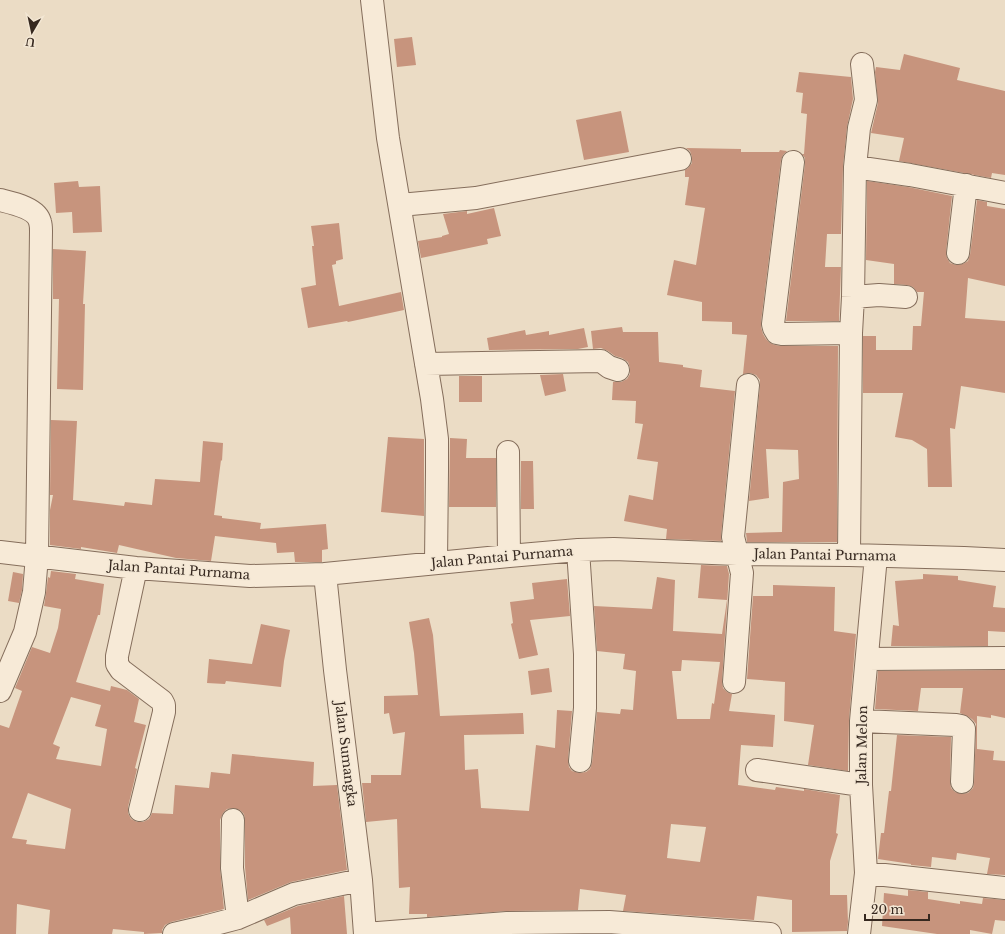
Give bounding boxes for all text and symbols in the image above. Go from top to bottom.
north arrow [12,12,52,52]
text: U [24,34,36,50]
street label: Jalan Pantai Purnama [428,542,574,572]
street label: Jalan Pantai Purnama [752,545,897,565]
street label: Jalan Pantai Purnama [105,556,251,584]
street label: Jalan Sumangka [331,698,361,809]
street label: Jalan Melon [853,705,871,787]
scale bar [865,896,929,922]
text: 20 m [871,902,903,917]

